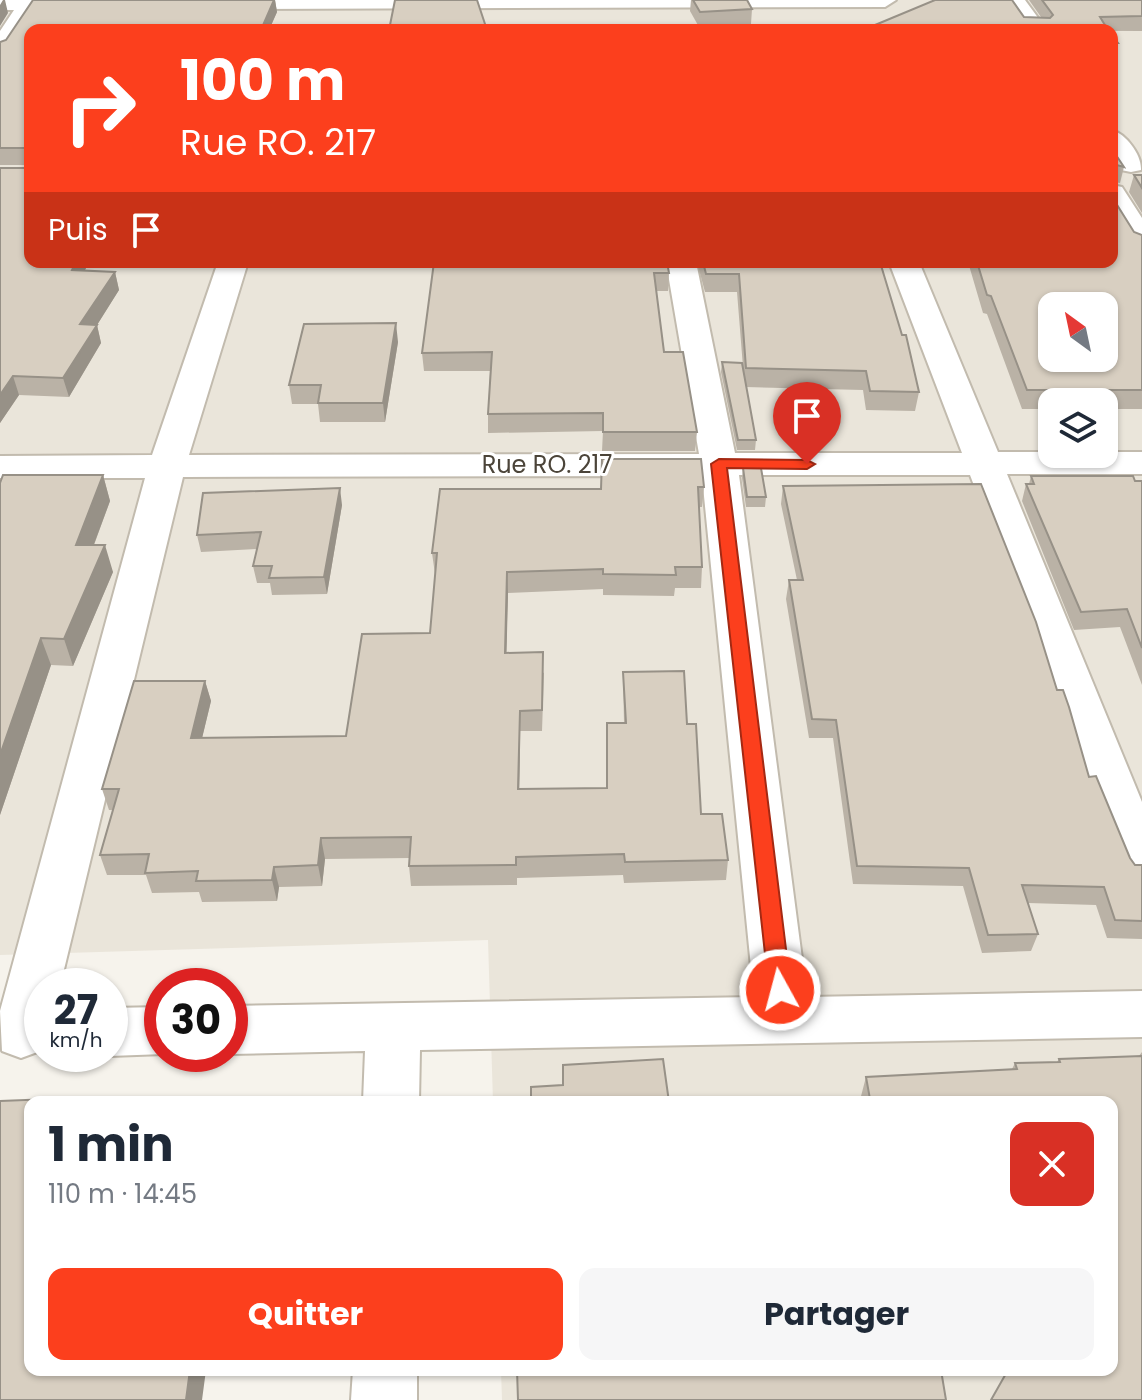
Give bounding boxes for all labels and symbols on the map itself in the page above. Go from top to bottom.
north arrow [1038,292,1118,372]
pin [773,382,841,464]
street label: Rue RO. 217 [482,448,612,481]
position arrow [738,948,822,1032]
speed limit sign: 30 [144,968,248,1072]

